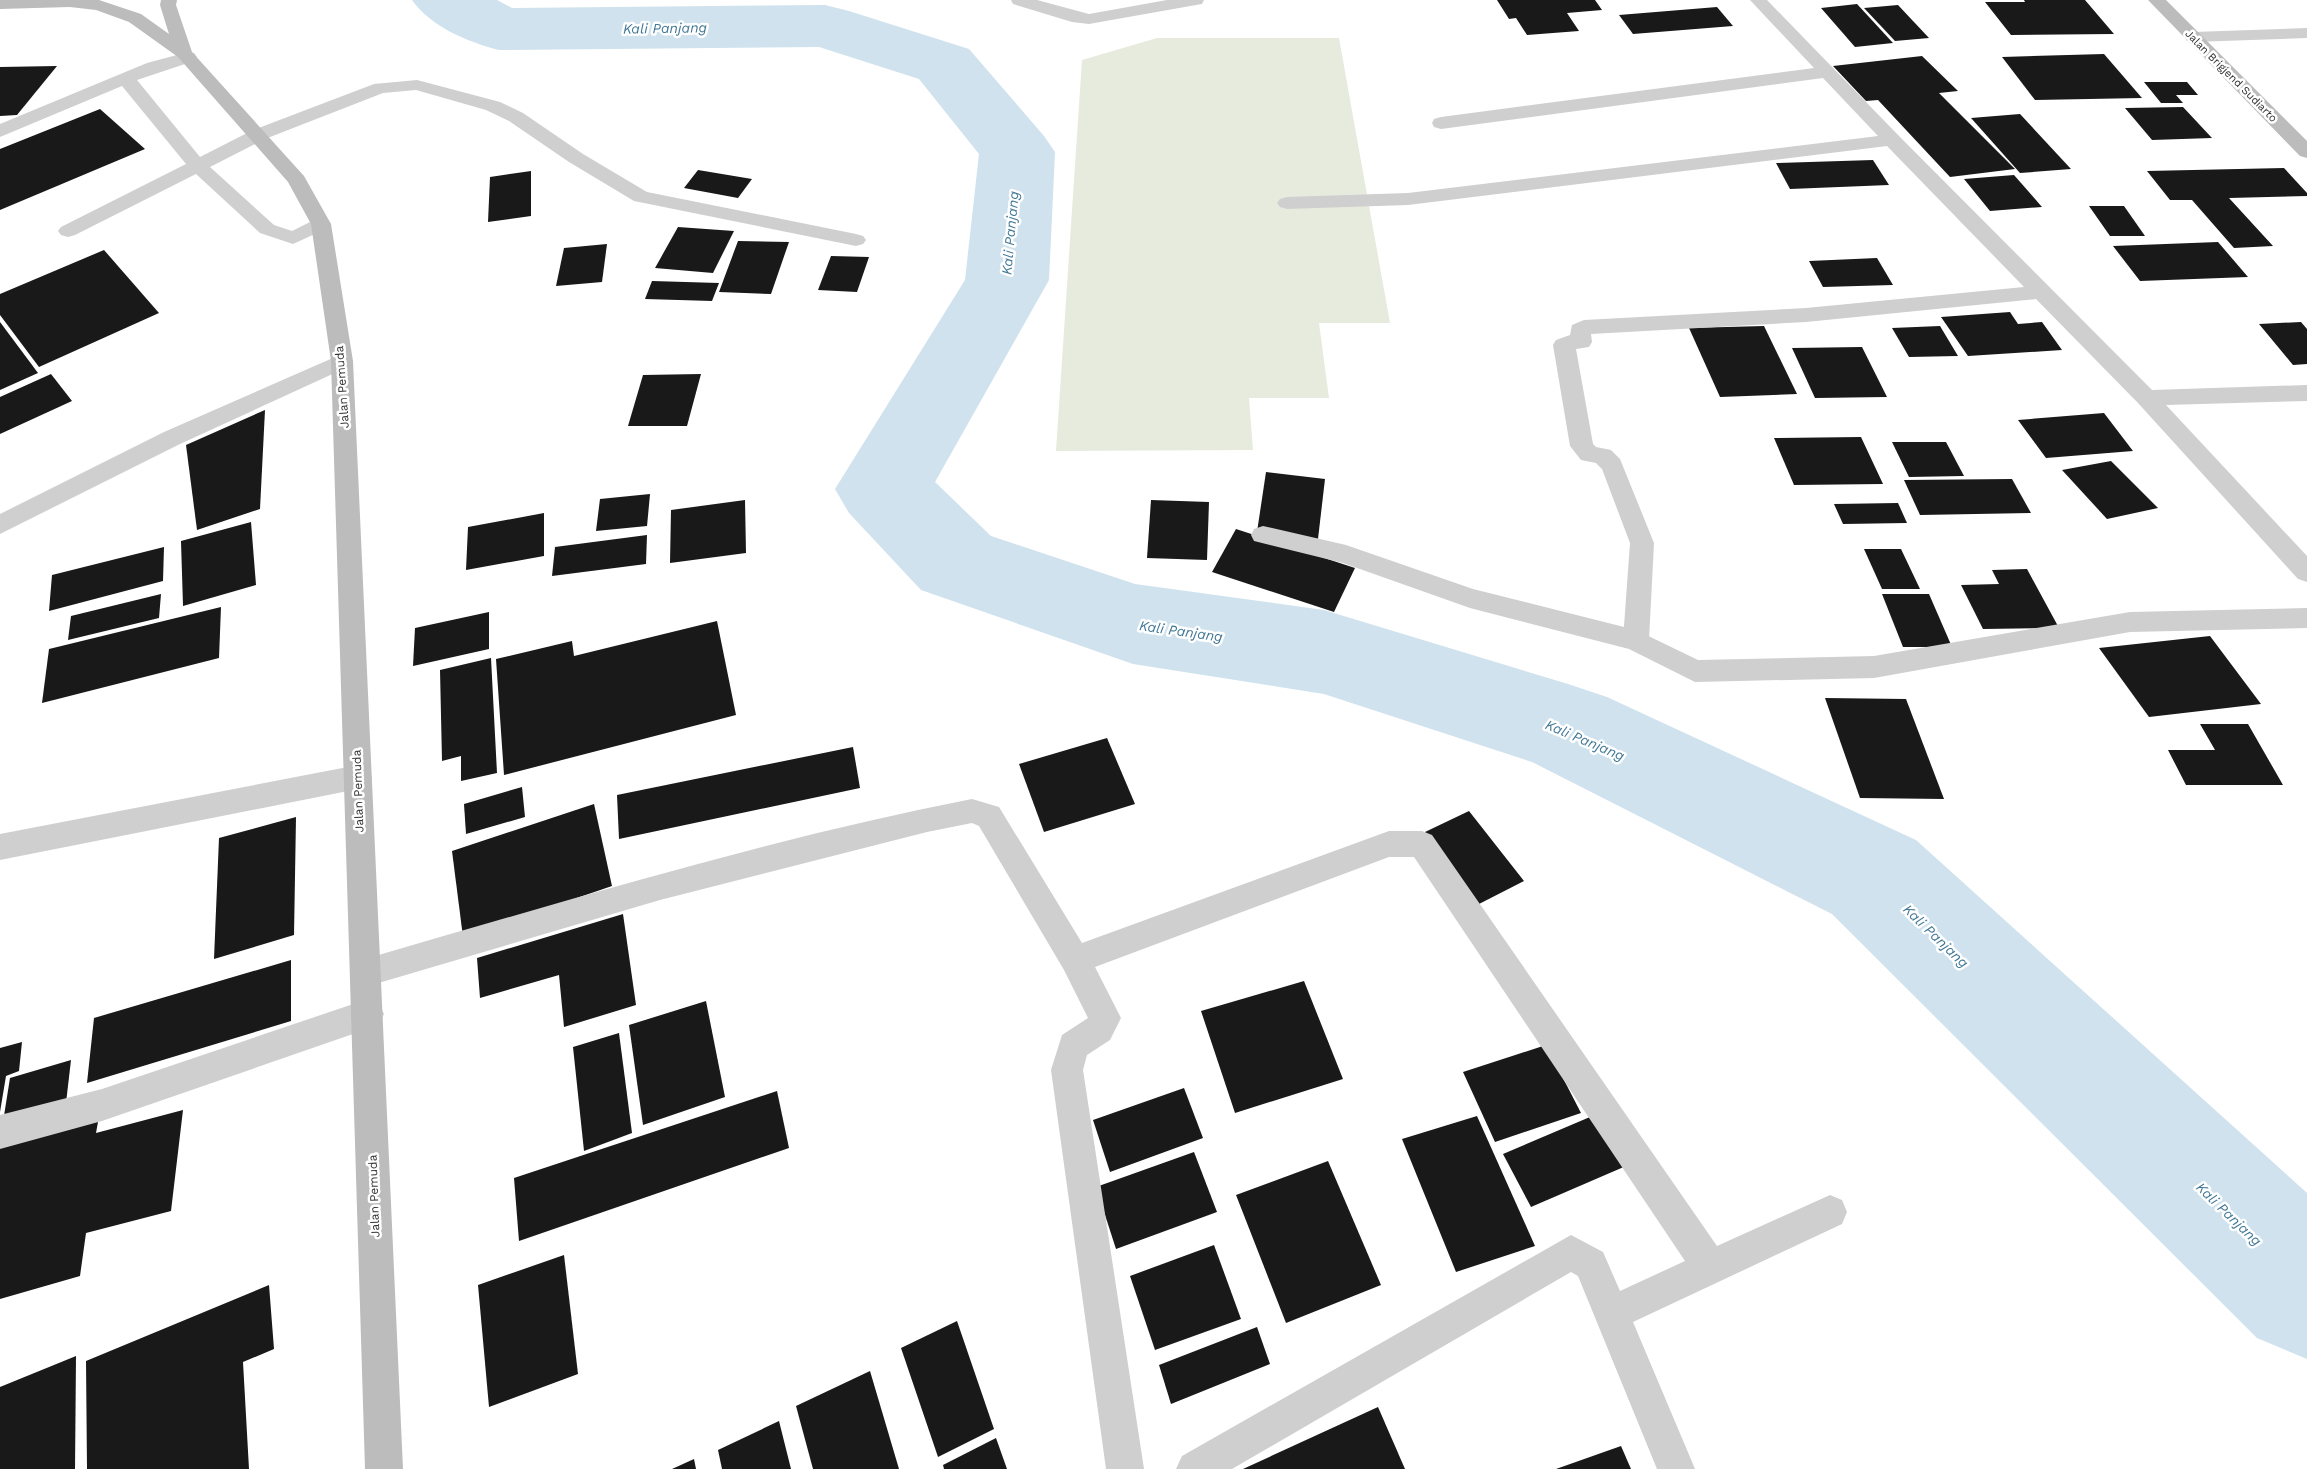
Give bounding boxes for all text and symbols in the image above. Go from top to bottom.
water label: Kali Panjang [623,19,708,37]
street label: Jalan Brigjend Sudiarto [2182,27,2280,125]
water label: Kali Panjang [998,190,1022,276]
street label: Jalan Pemuda [332,345,352,429]
water label: Kali Panjang [1138,617,1224,645]
water label: Kali Panjang [1543,716,1627,764]
street label: Jalan Pemuda [350,749,366,833]
water label: Kali Panjang [1900,901,1972,971]
street label: Jalan Pemuda [366,1154,382,1238]
water label: Kali Panjang [2193,1179,2265,1249]

